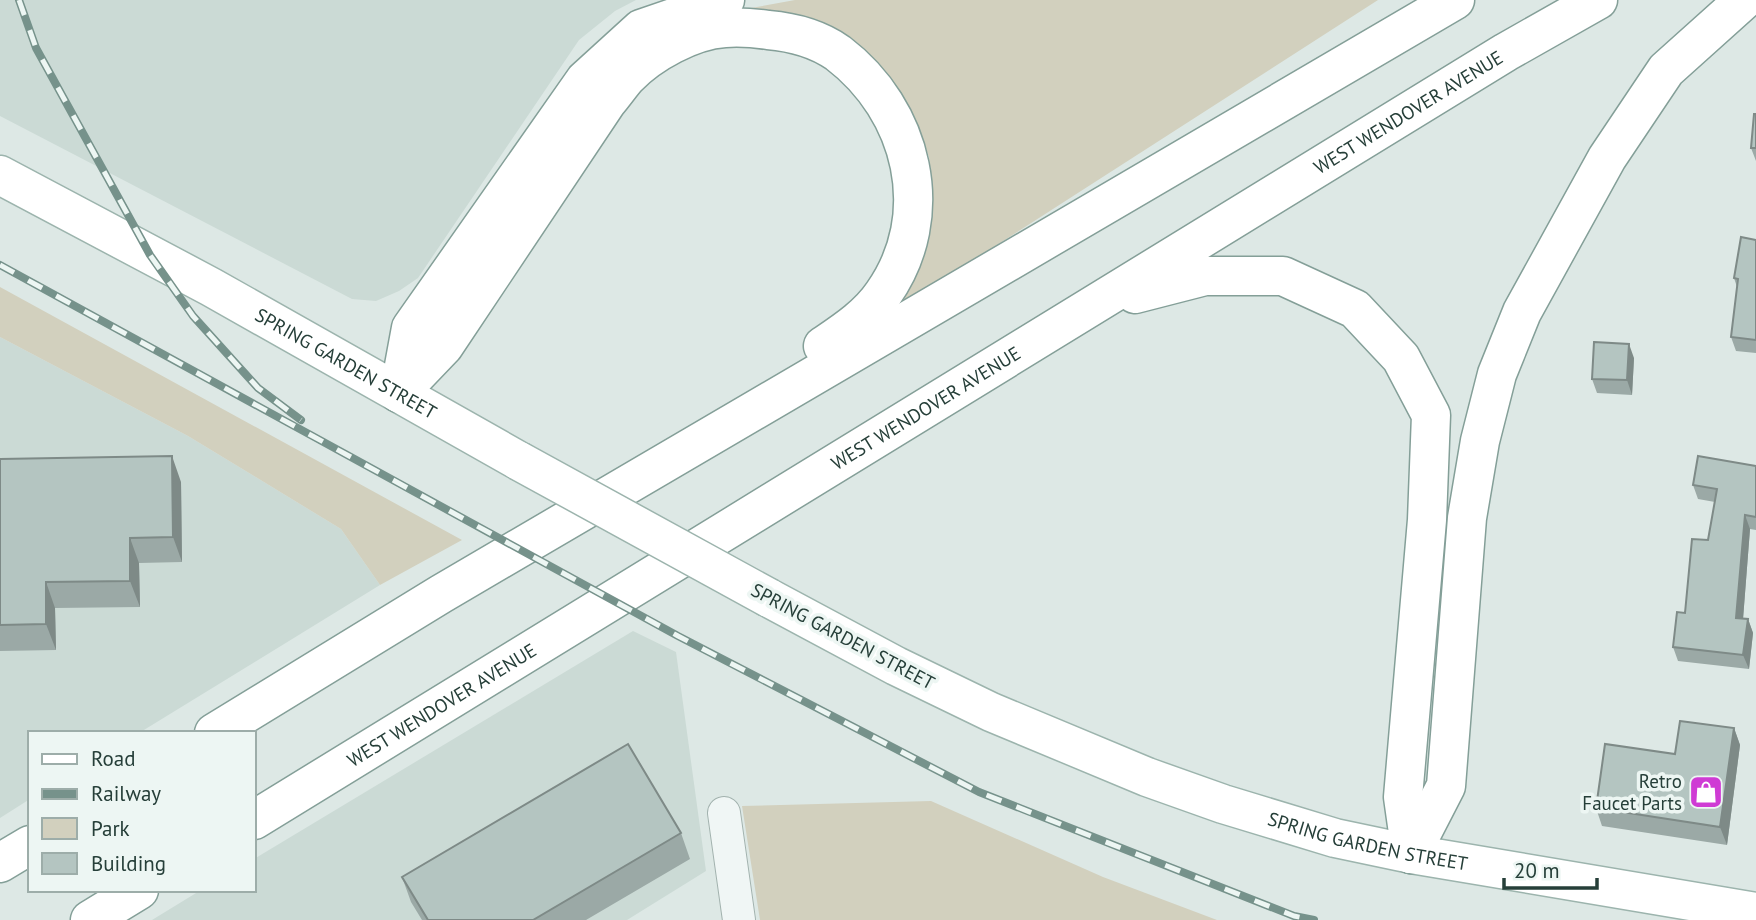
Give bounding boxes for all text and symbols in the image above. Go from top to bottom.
street label: WEST WENDOVER AVENUE [1309,45,1507,179]
street label: SPRING GARDEN STREET [251,303,441,424]
street label: WEST WENDOVER AVENUE [827,341,1025,475]
street label: SPRING GARDEN STREET [747,577,939,695]
street label: WEST WENDOVER AVENUE [343,638,541,772]
legend [28,731,256,892]
text: Road [91,745,135,772]
place label: Retro Faucet Parts [1582,769,1682,815]
shop icon: Retro Faucet Parts [1687,773,1725,811]
text: Railway [91,780,161,807]
street label: SPRING GARDEN STREET [1265,806,1470,875]
text: Park [91,815,130,842]
scale bar [1504,846,1597,890]
text: Building [91,850,166,877]
text: 20 m [1514,857,1560,884]

